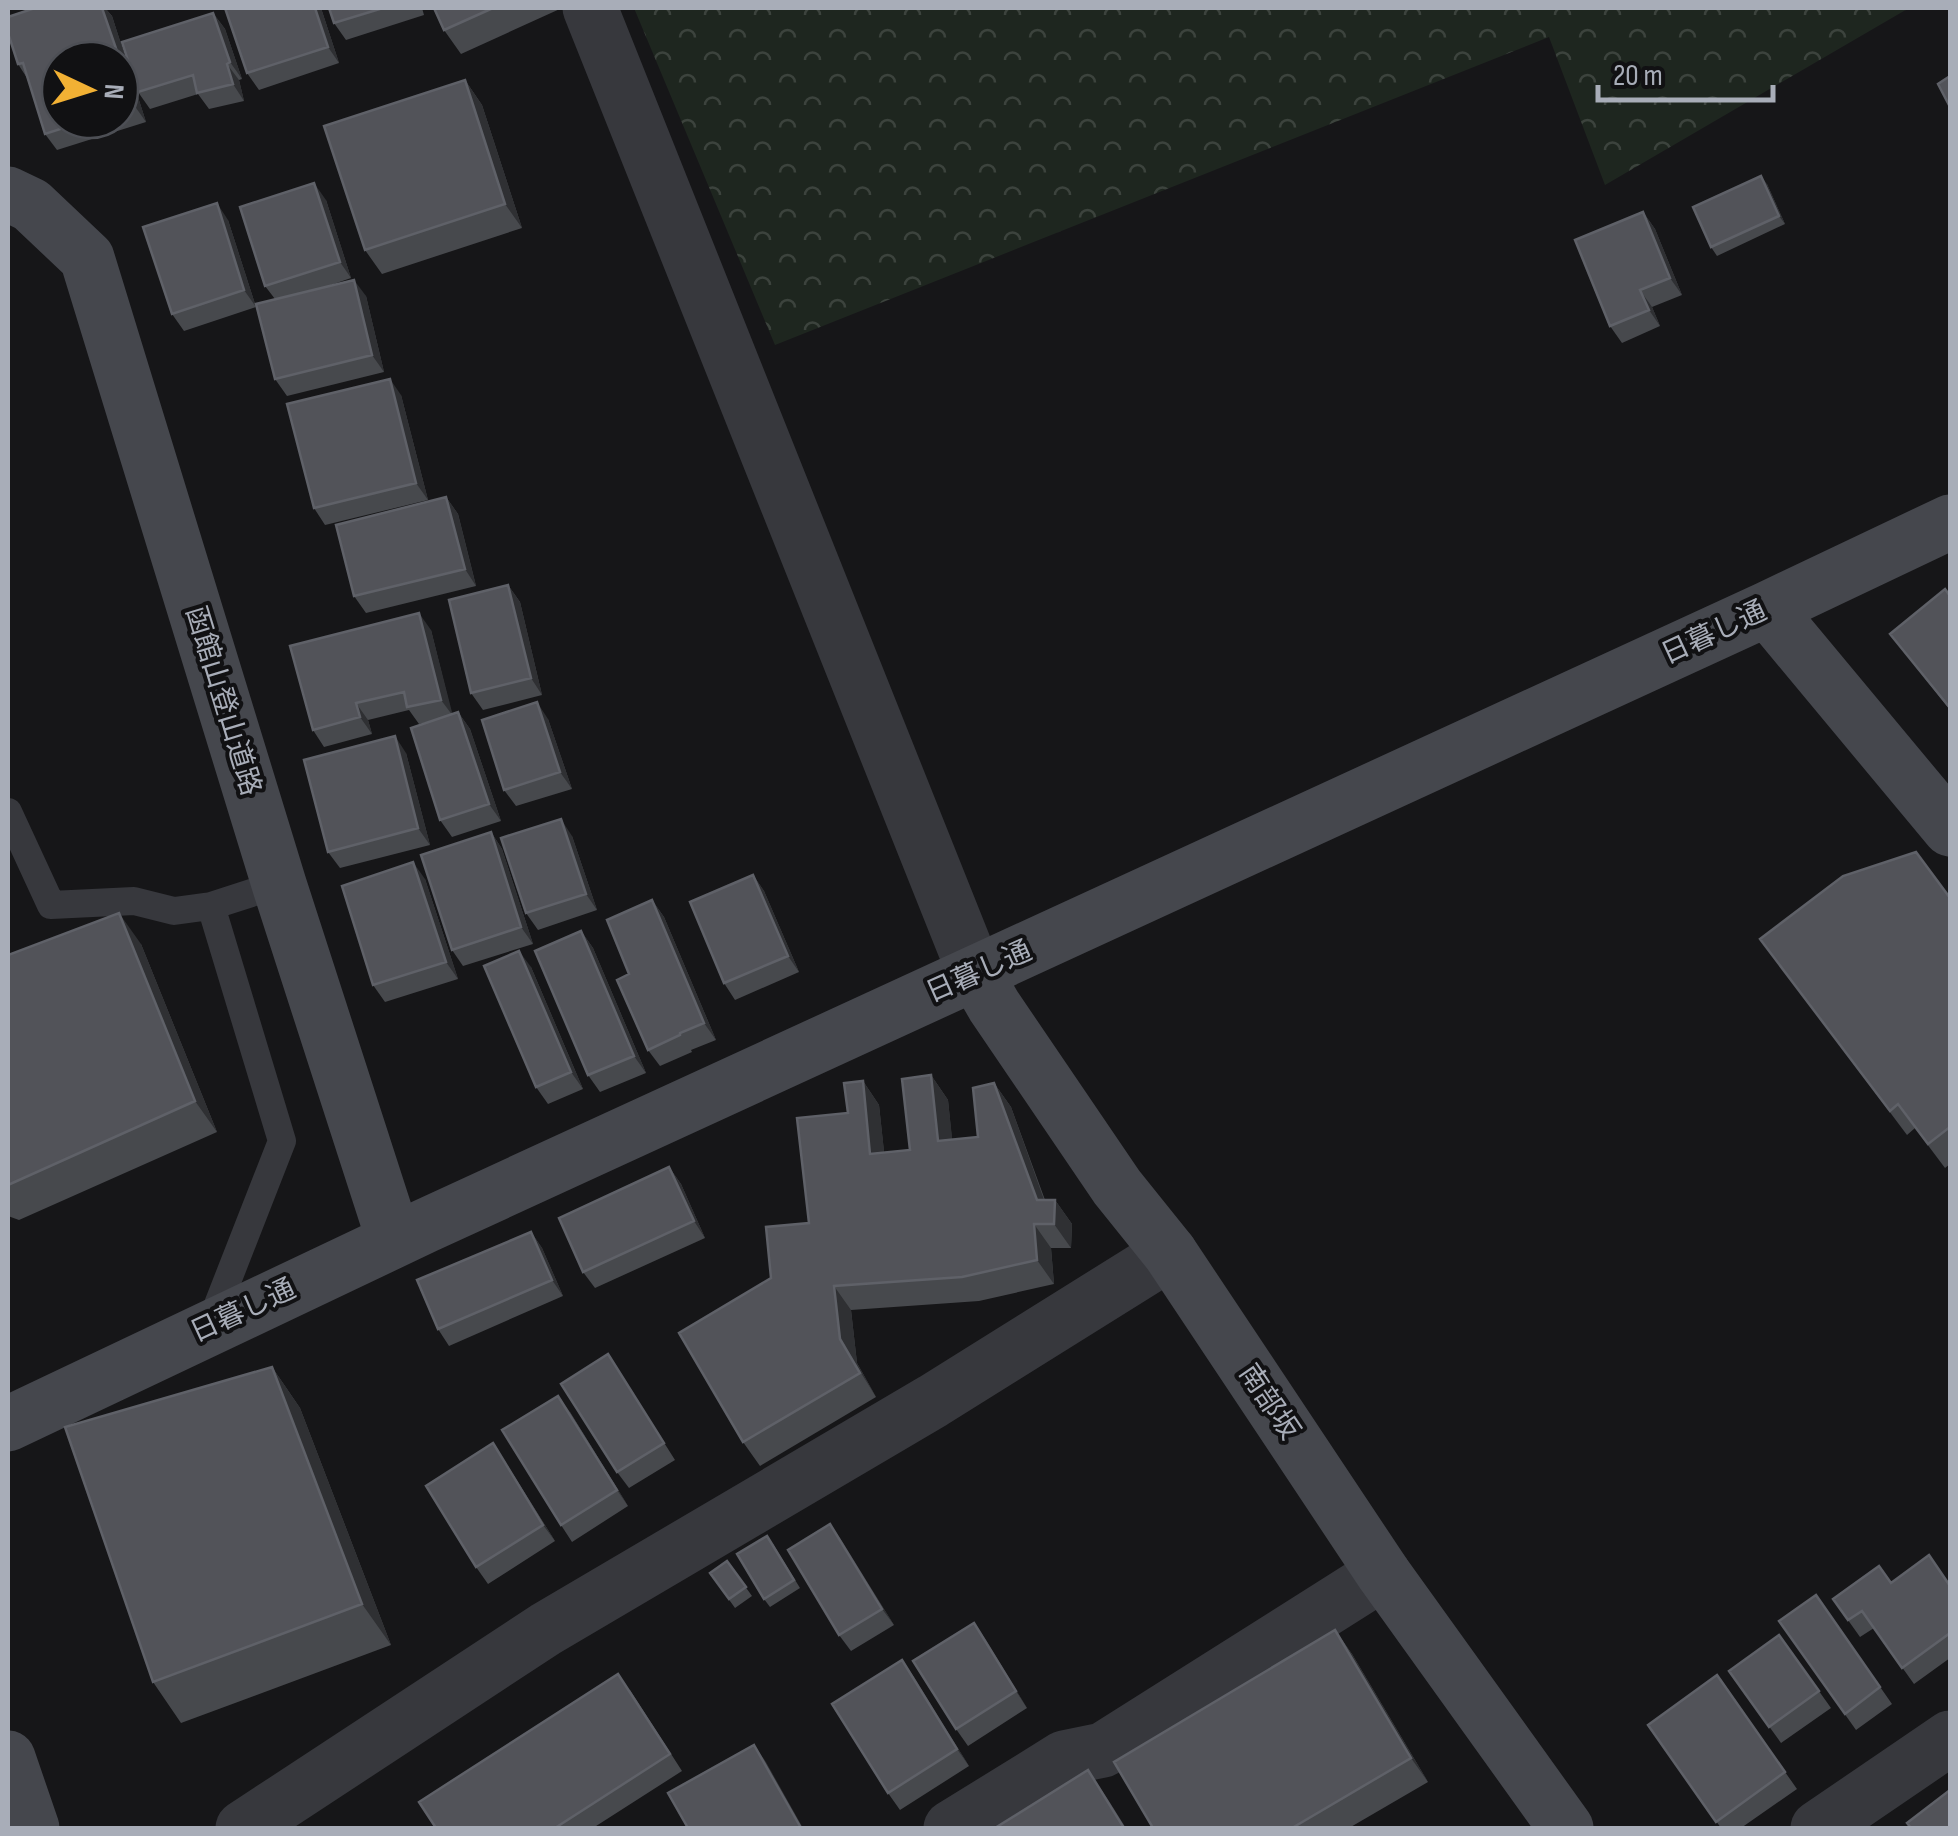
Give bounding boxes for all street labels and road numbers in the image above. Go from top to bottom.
street label: 日暮し通 [1656,594,1772,672]
street label: 函館山登山道路 [179,602,267,800]
street label: 日暮し通 [921,934,1037,1010]
street label: 日暮し通 [185,1272,301,1350]
street label: 南部坂 [1232,1358,1306,1446]

